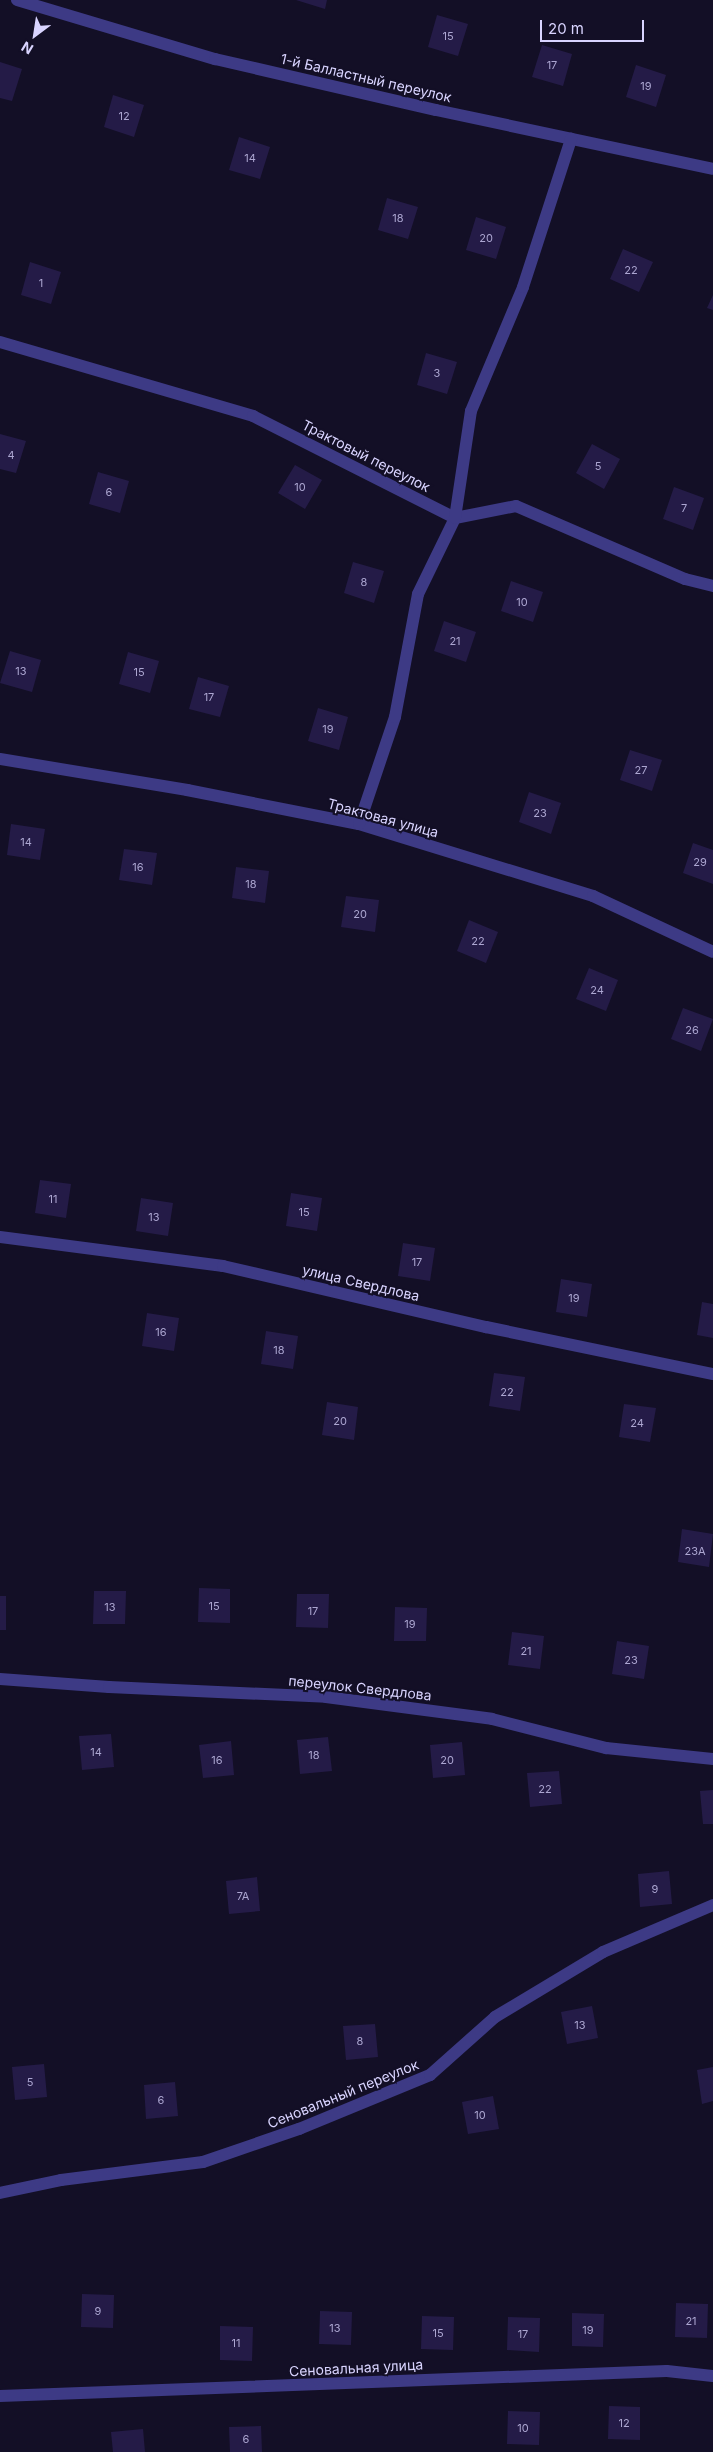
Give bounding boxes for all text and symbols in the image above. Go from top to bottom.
north arrow [10,10,60,60]
scale bar [543,10,647,42]
text: 20 m [548,19,584,38]
house number: 15 [442,29,454,43]
text: N [18,38,36,58]
street label: 1-й Балластный переулок [279,50,453,106]
house number: 17 [547,58,557,72]
house number: 19 [640,79,652,93]
house number: 12 [118,109,130,123]
house number: 14 [244,151,256,165]
house number: 18 [392,211,404,225]
house number: 20 [479,231,493,245]
house number: 22 [624,263,638,277]
house number: 1 [39,276,43,290]
house number: 3 [434,366,440,380]
street label: Трактовый переулок [299,416,433,496]
house number: 4 [7,448,15,462]
house number: 5 [595,459,601,473]
house number: 10 [294,480,306,494]
house number: 6 [106,485,112,499]
house number: 7 [681,501,687,515]
house number: 8 [361,575,367,589]
house number: 10 [516,595,528,609]
house number: 21 [449,634,461,648]
house number: 13 [15,664,27,678]
house number: 15 [133,665,145,679]
house number: 17 [204,690,214,704]
house number: 19 [322,722,334,736]
house number: 27 [635,763,647,777]
street label: Трактовая улица [326,795,440,841]
house number: 23 [533,806,547,820]
house number: 14 [20,835,32,849]
house number: 29 [693,855,707,869]
house number: 16 [132,860,144,874]
house number: 18 [245,877,257,891]
house number: 20 [353,907,367,921]
house number: 22 [471,934,485,948]
house number: 24 [590,983,604,997]
house number: 26 [685,1023,699,1037]
house number: 11 [49,1192,57,1206]
house number: 15 [298,1205,310,1219]
house number: 13 [148,1210,160,1224]
house number: 17 [412,1255,422,1269]
street label: улица Свердлова [301,1261,421,1305]
house number: 19 [568,1291,580,1305]
house number: 16 [155,1325,167,1339]
house number: 18 [273,1343,285,1357]
house number: 22 [500,1385,514,1399]
house number: 20 [333,1414,347,1428]
house number: 24 [630,1416,644,1430]
house number: 23А [684,1544,706,1558]
house number: 15 [208,1599,220,1613]
house number: 13 [104,1600,116,1614]
house number: 17 [308,1604,318,1618]
house number: 19 [404,1617,416,1631]
house number: 21 [520,1644,532,1658]
house number: 23 [624,1653,638,1667]
street label: переулок Свердлова [288,1672,432,1704]
house number: 14 [90,1745,102,1759]
house number: 18 [308,1748,320,1762]
house number: 16 [211,1753,223,1767]
house number: 20 [440,1753,454,1767]
house number: 22 [538,1782,552,1796]
house number: 9 [652,1882,658,1896]
house number: 7А [237,1889,249,1903]
house number: 13 [574,2018,586,2032]
house number: 8 [357,2034,363,2048]
street label: Сеновальный переулок [265,2056,421,2132]
house number: 5 [27,2075,33,2089]
house number: 6 [158,2093,164,2107]
house number: 10 [474,2108,486,2122]
house number: 9 [95,2304,101,2318]
house number: 21 [685,2314,697,2328]
house number: 13 [329,2321,341,2335]
house number: 19 [582,2323,594,2337]
house number: 15 [432,2326,444,2340]
house number: 17 [518,2327,528,2341]
house number: 11 [232,2336,240,2350]
street label: Сеновальная улица [288,2356,424,2380]
house number: 12 [618,2416,630,2430]
house number: 10 [517,2421,529,2435]
house number: 6 [243,2432,249,2446]

